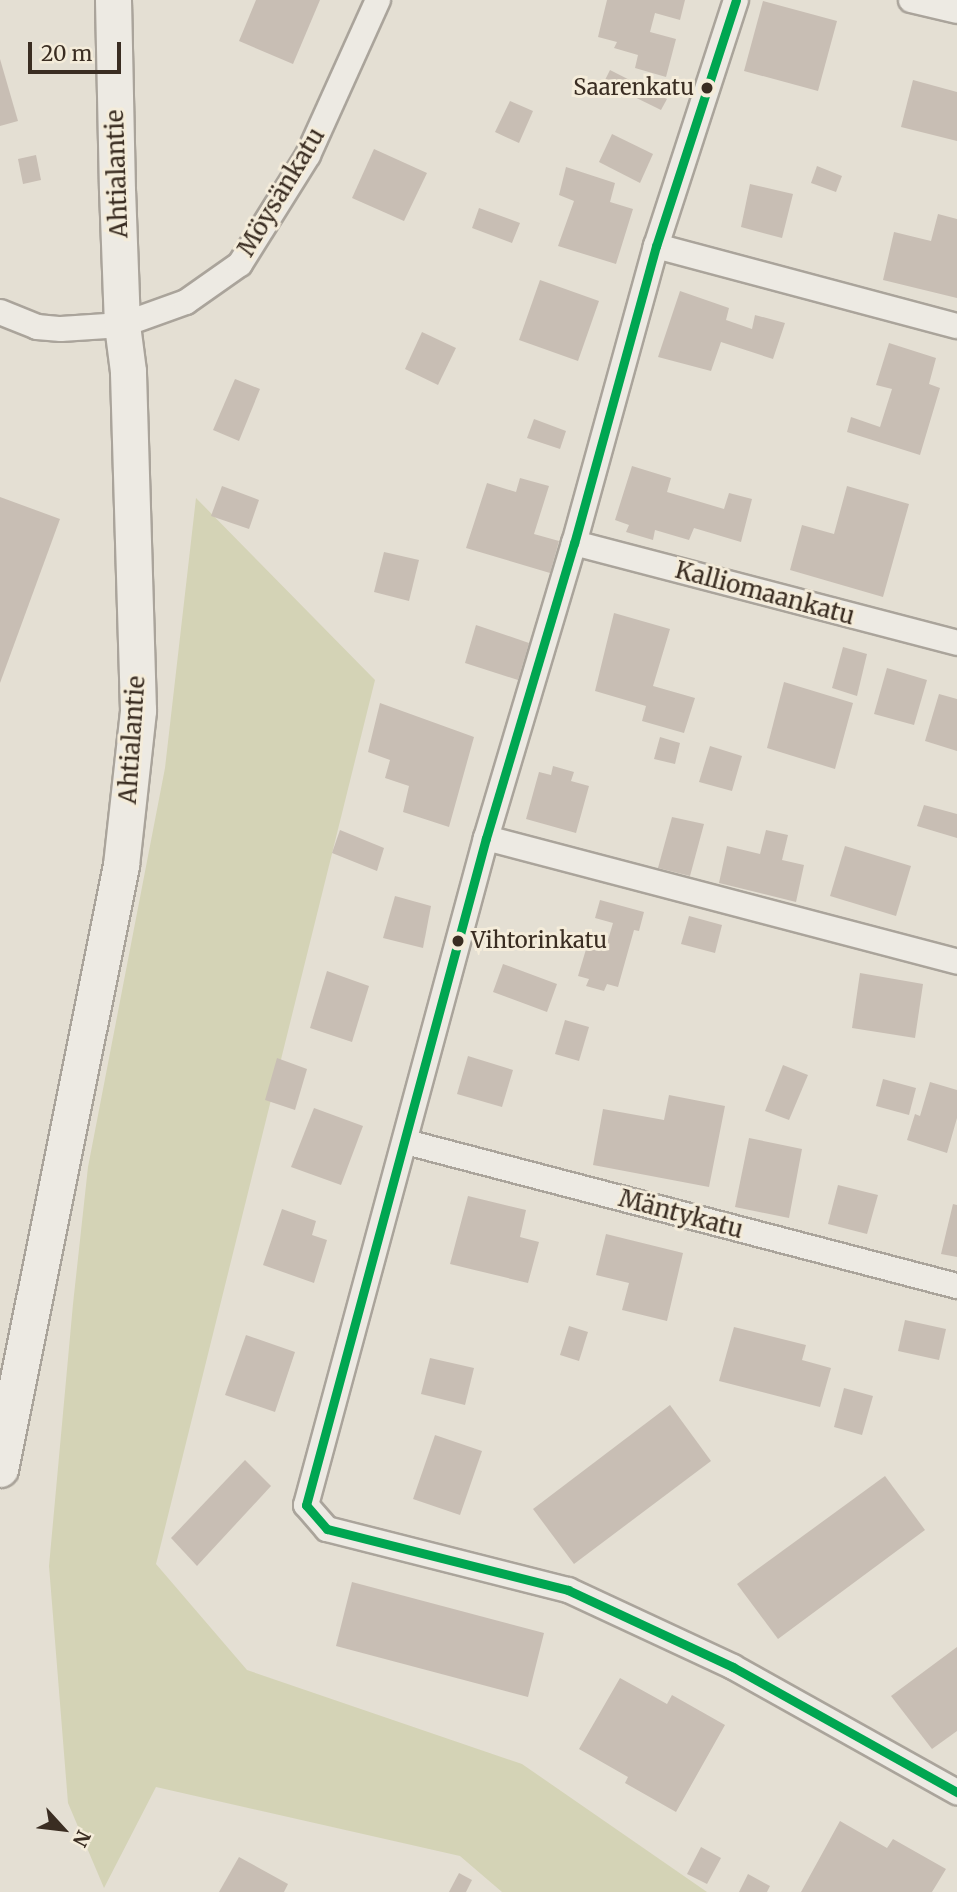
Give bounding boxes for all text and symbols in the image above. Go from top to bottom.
scale bar [32,28,124,72]
text: 20 m [41,40,92,67]
place label: Saarenkatu [573,75,694,101]
marker: Saarenkatu [700,81,714,95]
street label: Ahtialantie [100,109,134,239]
street label: Möysänkatu [231,123,331,261]
street label: Kalliomaankatu [672,555,858,631]
street label: Ahtialantie [113,675,151,805]
place label: Vihtorinkatu [471,928,607,954]
marker: Vihtorinkatu [451,934,465,948]
street label: Mäntykatu [616,1184,746,1244]
north arrow [28,1794,98,1864]
text: N [68,1826,96,1851]

